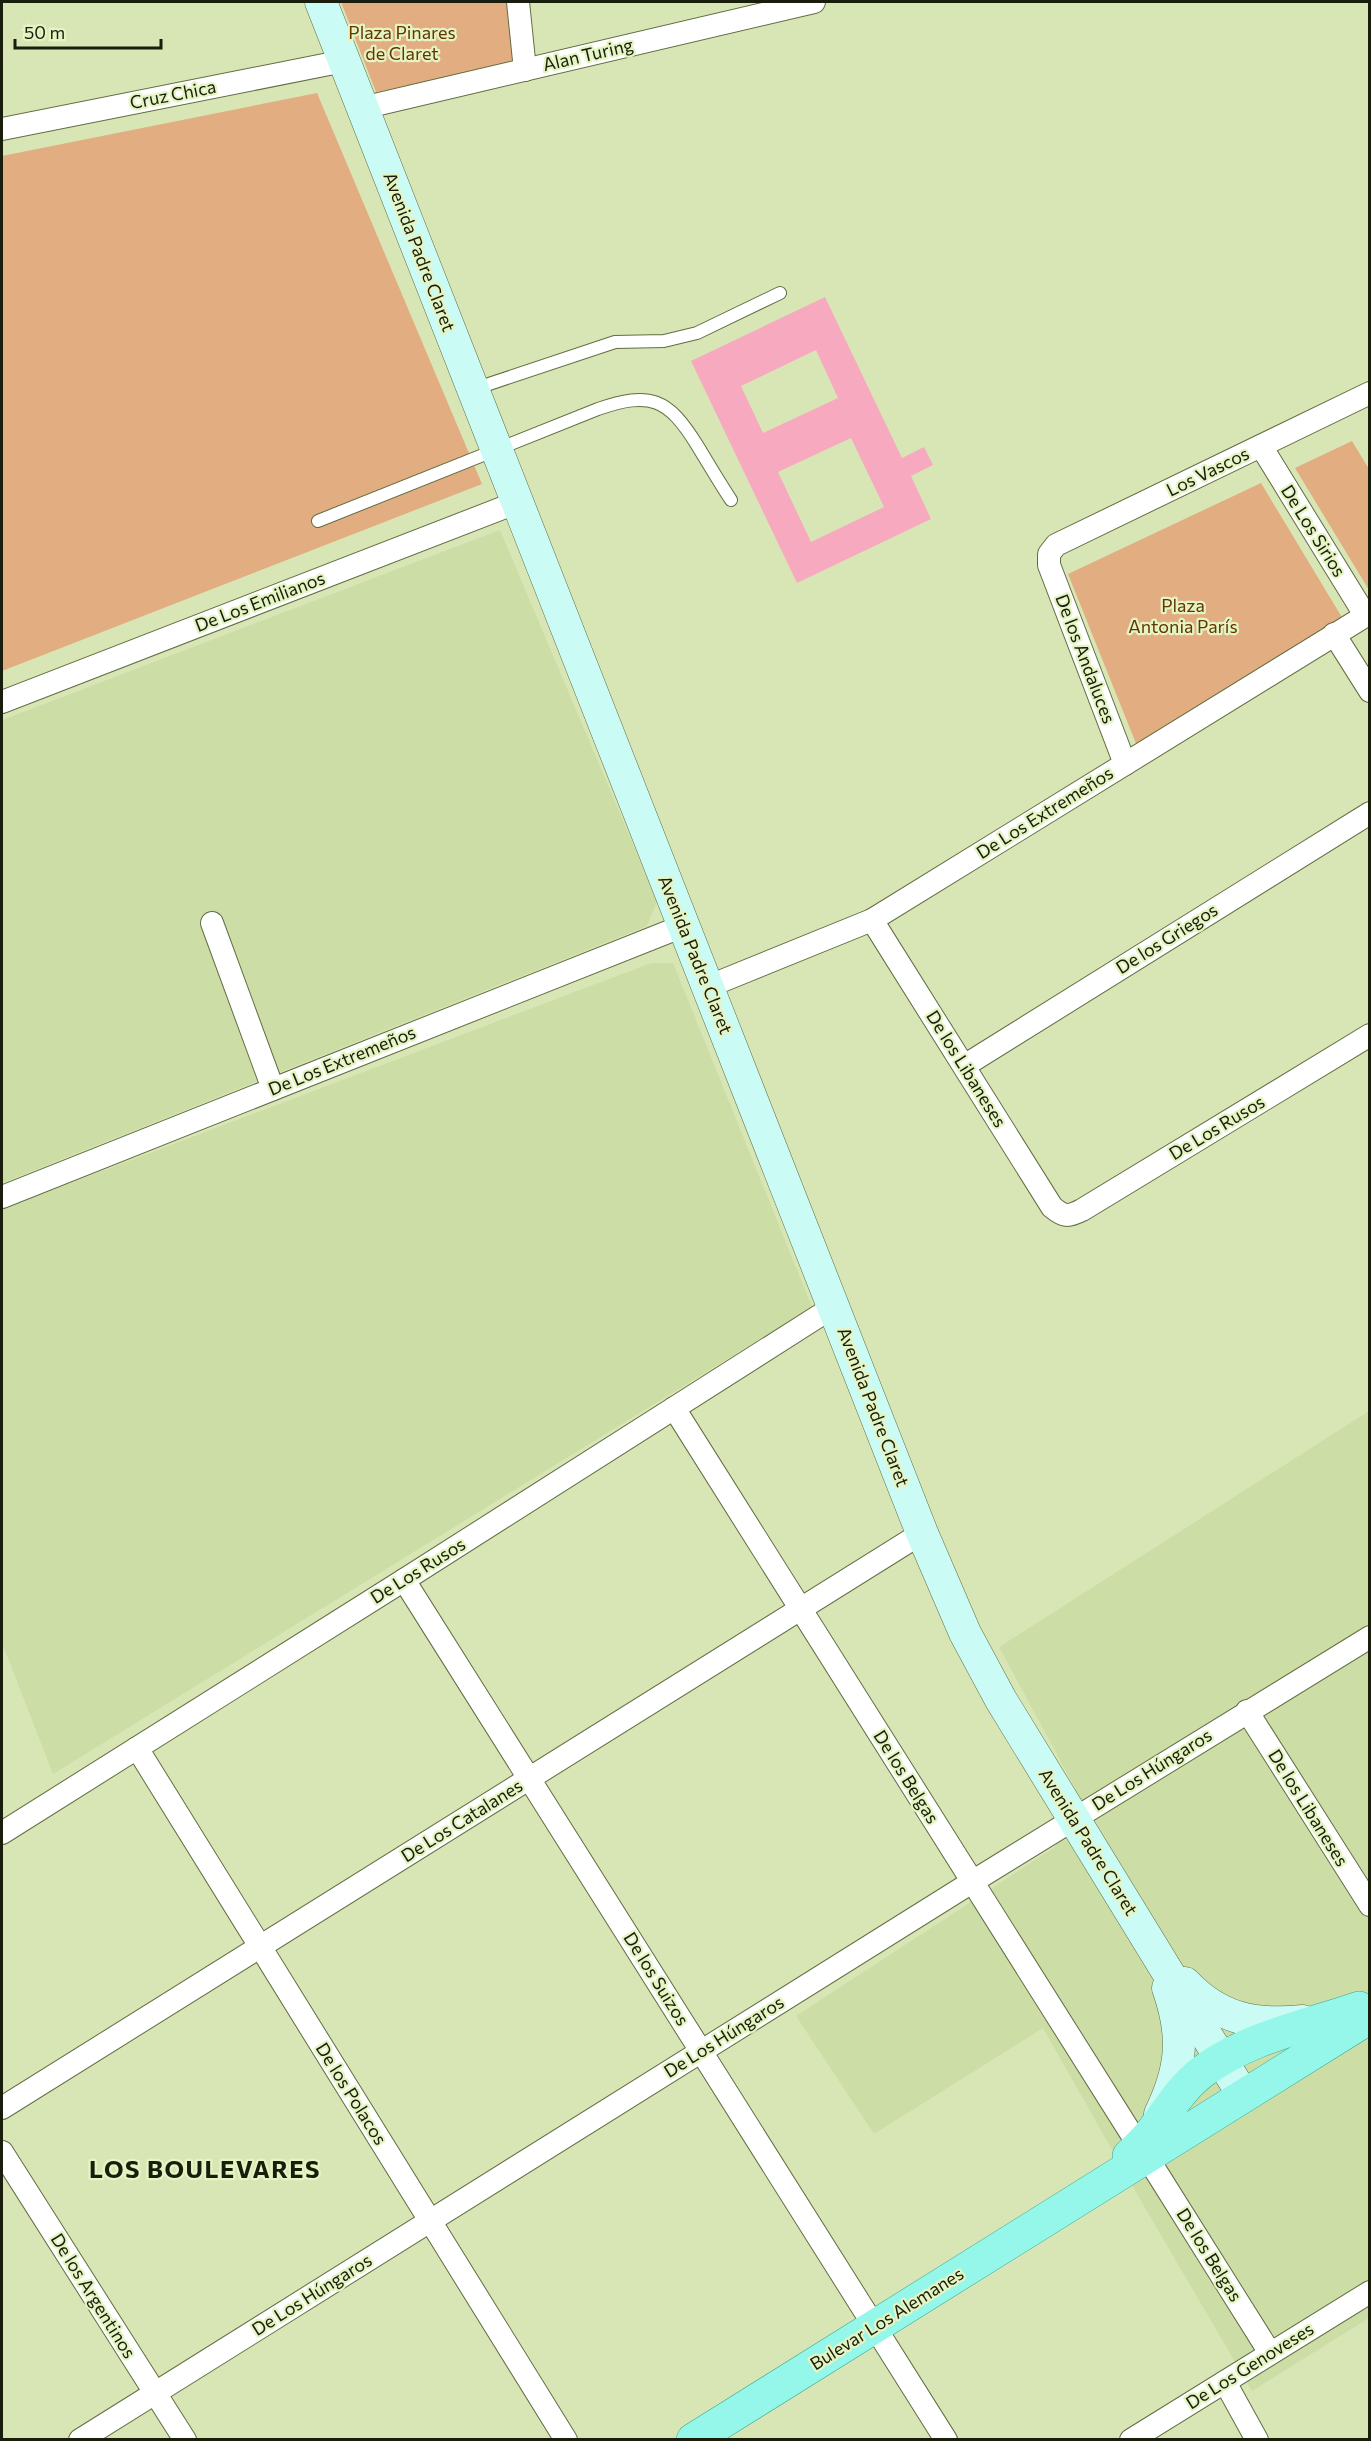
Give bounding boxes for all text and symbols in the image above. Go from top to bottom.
scale bar [15,12,160,50]
text: 50 m [24,21,65,43]
park label: Plaza Pinares de Claret [348,21,456,64]
street label: Alan Turing [540,33,635,75]
street label: Cruz Chica [128,75,218,113]
street label: Avenida Padre Claret [379,169,461,335]
street label: Los Vascos [1163,442,1252,501]
street label: De Los Sirios [1277,480,1351,581]
street label: De Los Emilianos [192,566,328,636]
street label: De los Andaluces [1051,591,1121,726]
park label: Plaza Antonia París [1128,594,1238,637]
street label: De Los Extremeños [972,761,1117,863]
street label: Avenida Padre Claret [654,872,738,1037]
street label: De los Griegos [1112,898,1221,978]
street label: De los Libaneses [922,1006,1012,1131]
street label: De Los Extremeños [265,1020,419,1100]
street label: De Los Rusos [1165,1090,1268,1164]
street label: Avenida Padre Claret [833,1324,915,1490]
street label: De Los Rusos [366,1532,469,1608]
street label: De Los Húngaros [1087,1723,1216,1815]
street label: De los Belgas [869,1726,944,1827]
street label: De los Libaneses [1264,1745,1354,1870]
street label: Avenida Padre Claret [1035,1764,1143,1919]
street label: De Los Catalanes [397,1774,526,1866]
street label: De los Suizos [619,1928,694,2029]
street label: De Los Húngaros [659,1990,788,2082]
street label: De los Polacos [312,2038,392,2149]
district label: LOS BOULEVARES [89,2154,321,2183]
street label: De los Belgas [1172,2204,1247,2305]
street label: De los Argentinos [47,2229,141,2362]
street label: De Los Húngaros [247,2248,376,2340]
street label: Bulevar Los Alemanes [806,2262,967,2374]
street label: De Los Genoveses [1182,2317,1317,2413]

